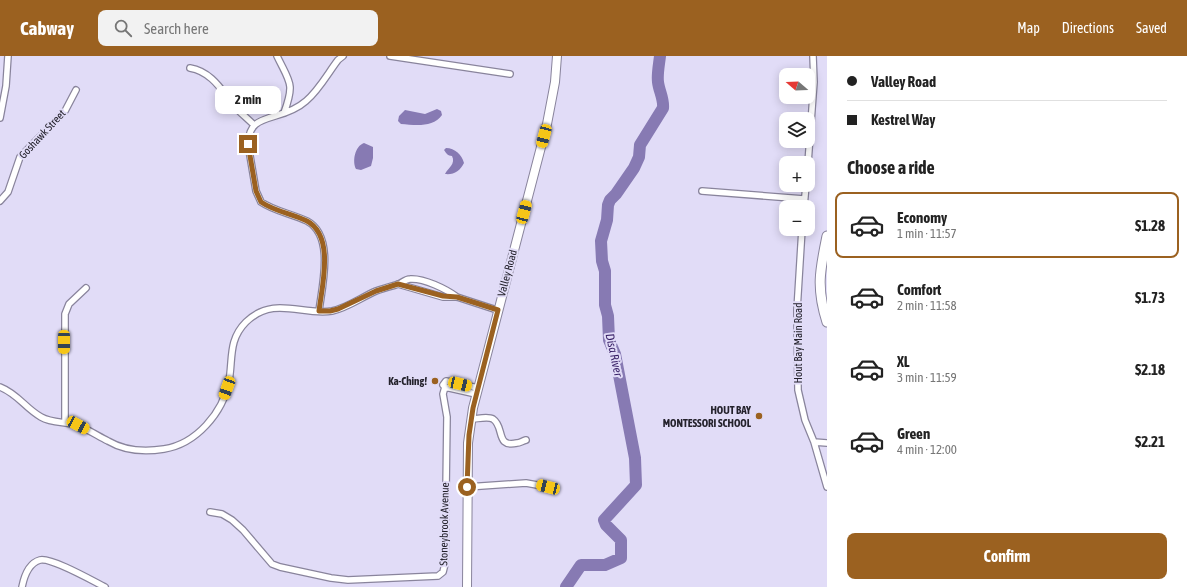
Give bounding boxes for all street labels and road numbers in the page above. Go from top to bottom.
street label: Goshawk Street [16,107,68,161]
street label: Valley Road [495,248,519,298]
street label: Hout Bay Main Road [792,303,804,383]
street label: Stoneybrook Avenue [437,482,451,566]

